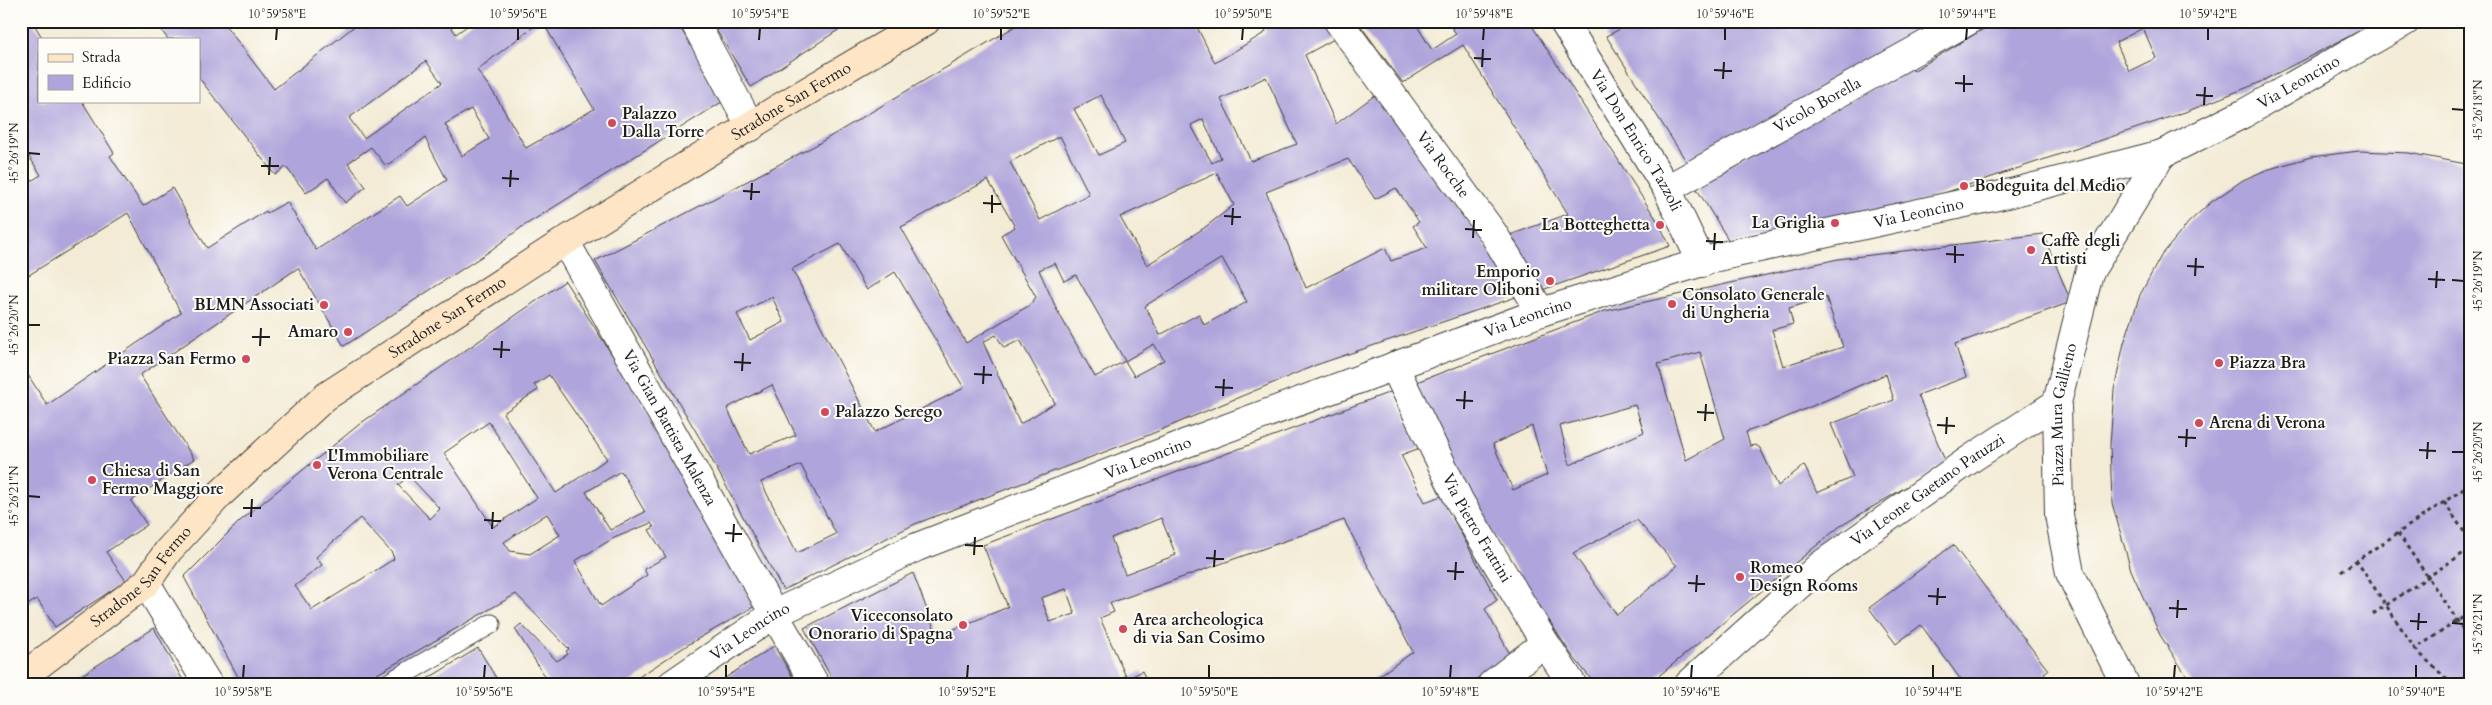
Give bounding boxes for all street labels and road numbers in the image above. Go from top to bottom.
street label: Via Leoncino [2253,50,2344,115]
street label: Stradone San Fermo [727,57,856,146]
street label: Via Don Enrico Tazzoli [1585,65,1687,215]
street label: Vicolo Borella [1769,72,1865,138]
street label: Via Rocche [1411,127,1475,203]
street label: Via Leoncino [1871,193,1966,234]
street label: Stradone San Fermo [384,271,511,364]
street label: Via Leoncino [1481,292,1575,343]
street label: Piazza Mura Gallieno [2046,340,2082,486]
street label: Via Gian Battista Malenza [617,346,722,510]
street label: Via Leone Gaetano Patuzzi [1846,428,2010,552]
street label: Via Leoncino [1101,431,1195,485]
street label: Via Pietro Frattini [1437,470,1517,587]
street label: Stradone San Fermo [86,521,197,632]
street label: Via Leoncino [705,597,794,666]

